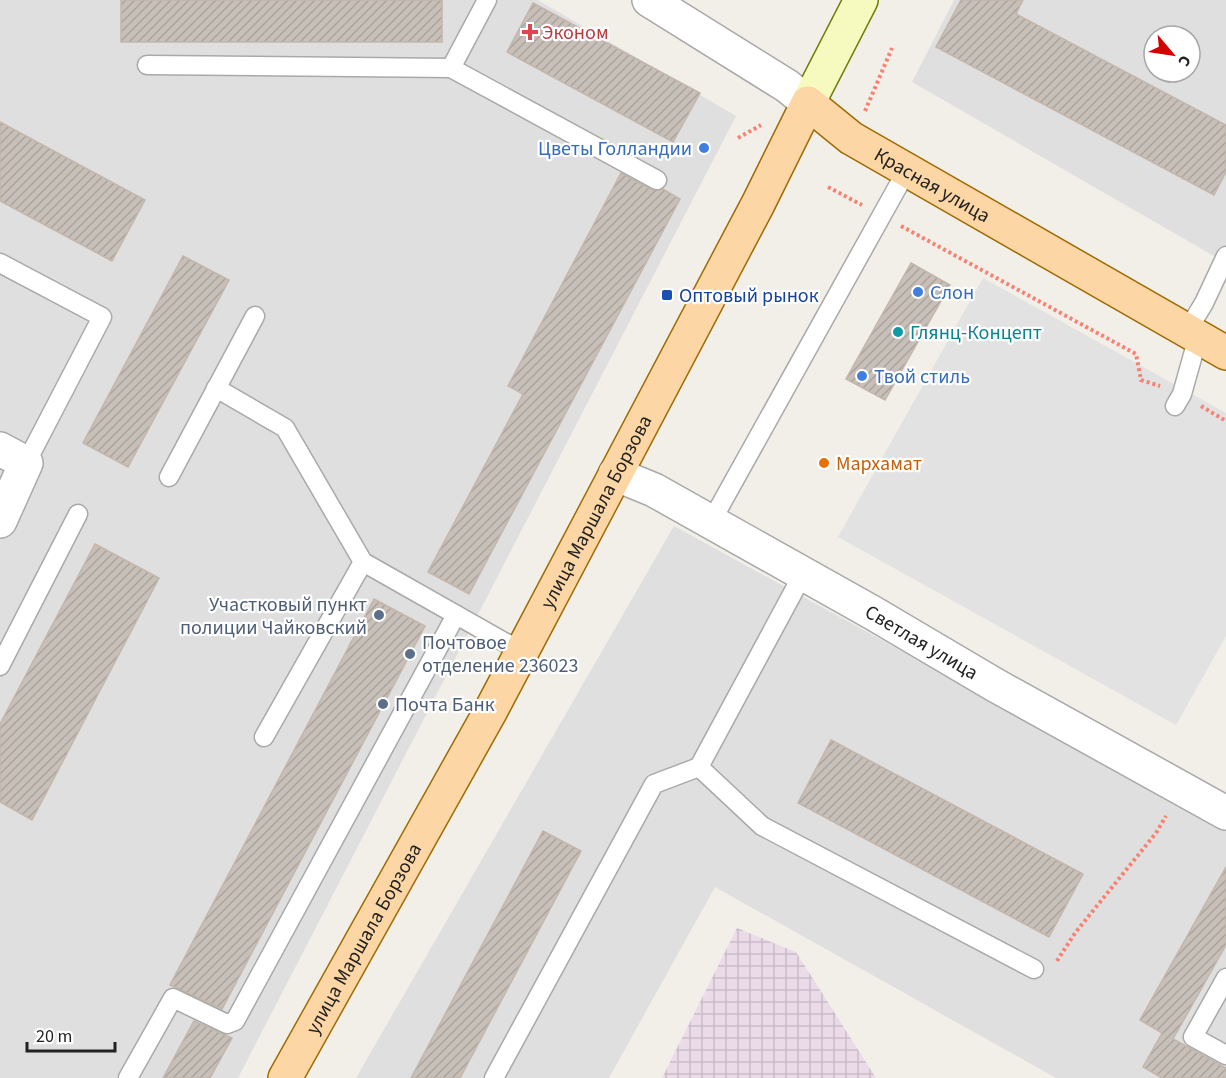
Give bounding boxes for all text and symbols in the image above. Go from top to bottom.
place label: Эконом [542,19,609,47]
north arrow [1142,24,1202,84]
marker: Эконом [523,25,537,39]
text: С [1172,51,1196,70]
place label: Цветы Голландии [538,135,692,163]
marker: Цветы Голландии [697,141,711,155]
street label: Красная улица [869,141,995,230]
place label: Слон [930,279,974,307]
place label: Оптовый рынок [679,282,819,310]
marker: Слон [911,285,925,299]
marker: Оптовый рынок [660,288,674,302]
place label: Глянц-Концепт [910,319,1042,347]
marker: Глянц-Концепт [891,325,905,339]
place label: Твой стиль [874,363,970,391]
marker: Твой стиль [855,369,869,383]
street label: улица Маршала Борзова [534,410,659,614]
place label: Мархамат [836,450,922,478]
marker: Мархамат [817,456,831,470]
place label: Участковый пункт полиции Чайковский [180,591,367,642]
street label: Светлая улица [860,598,983,687]
marker: Участковый пункт полиции Чайковский [372,608,386,622]
place label: Почтовое отделение 236023 [422,629,578,680]
marker: Почтовое отделение 236023 [403,647,417,661]
place label: Почта Банк [395,691,495,719]
marker: Почта Банк [376,697,390,711]
street label: улица Маршала Борзова [299,838,429,1040]
scale bar [27,1015,116,1053]
text: 20 m [36,1024,72,1049]

